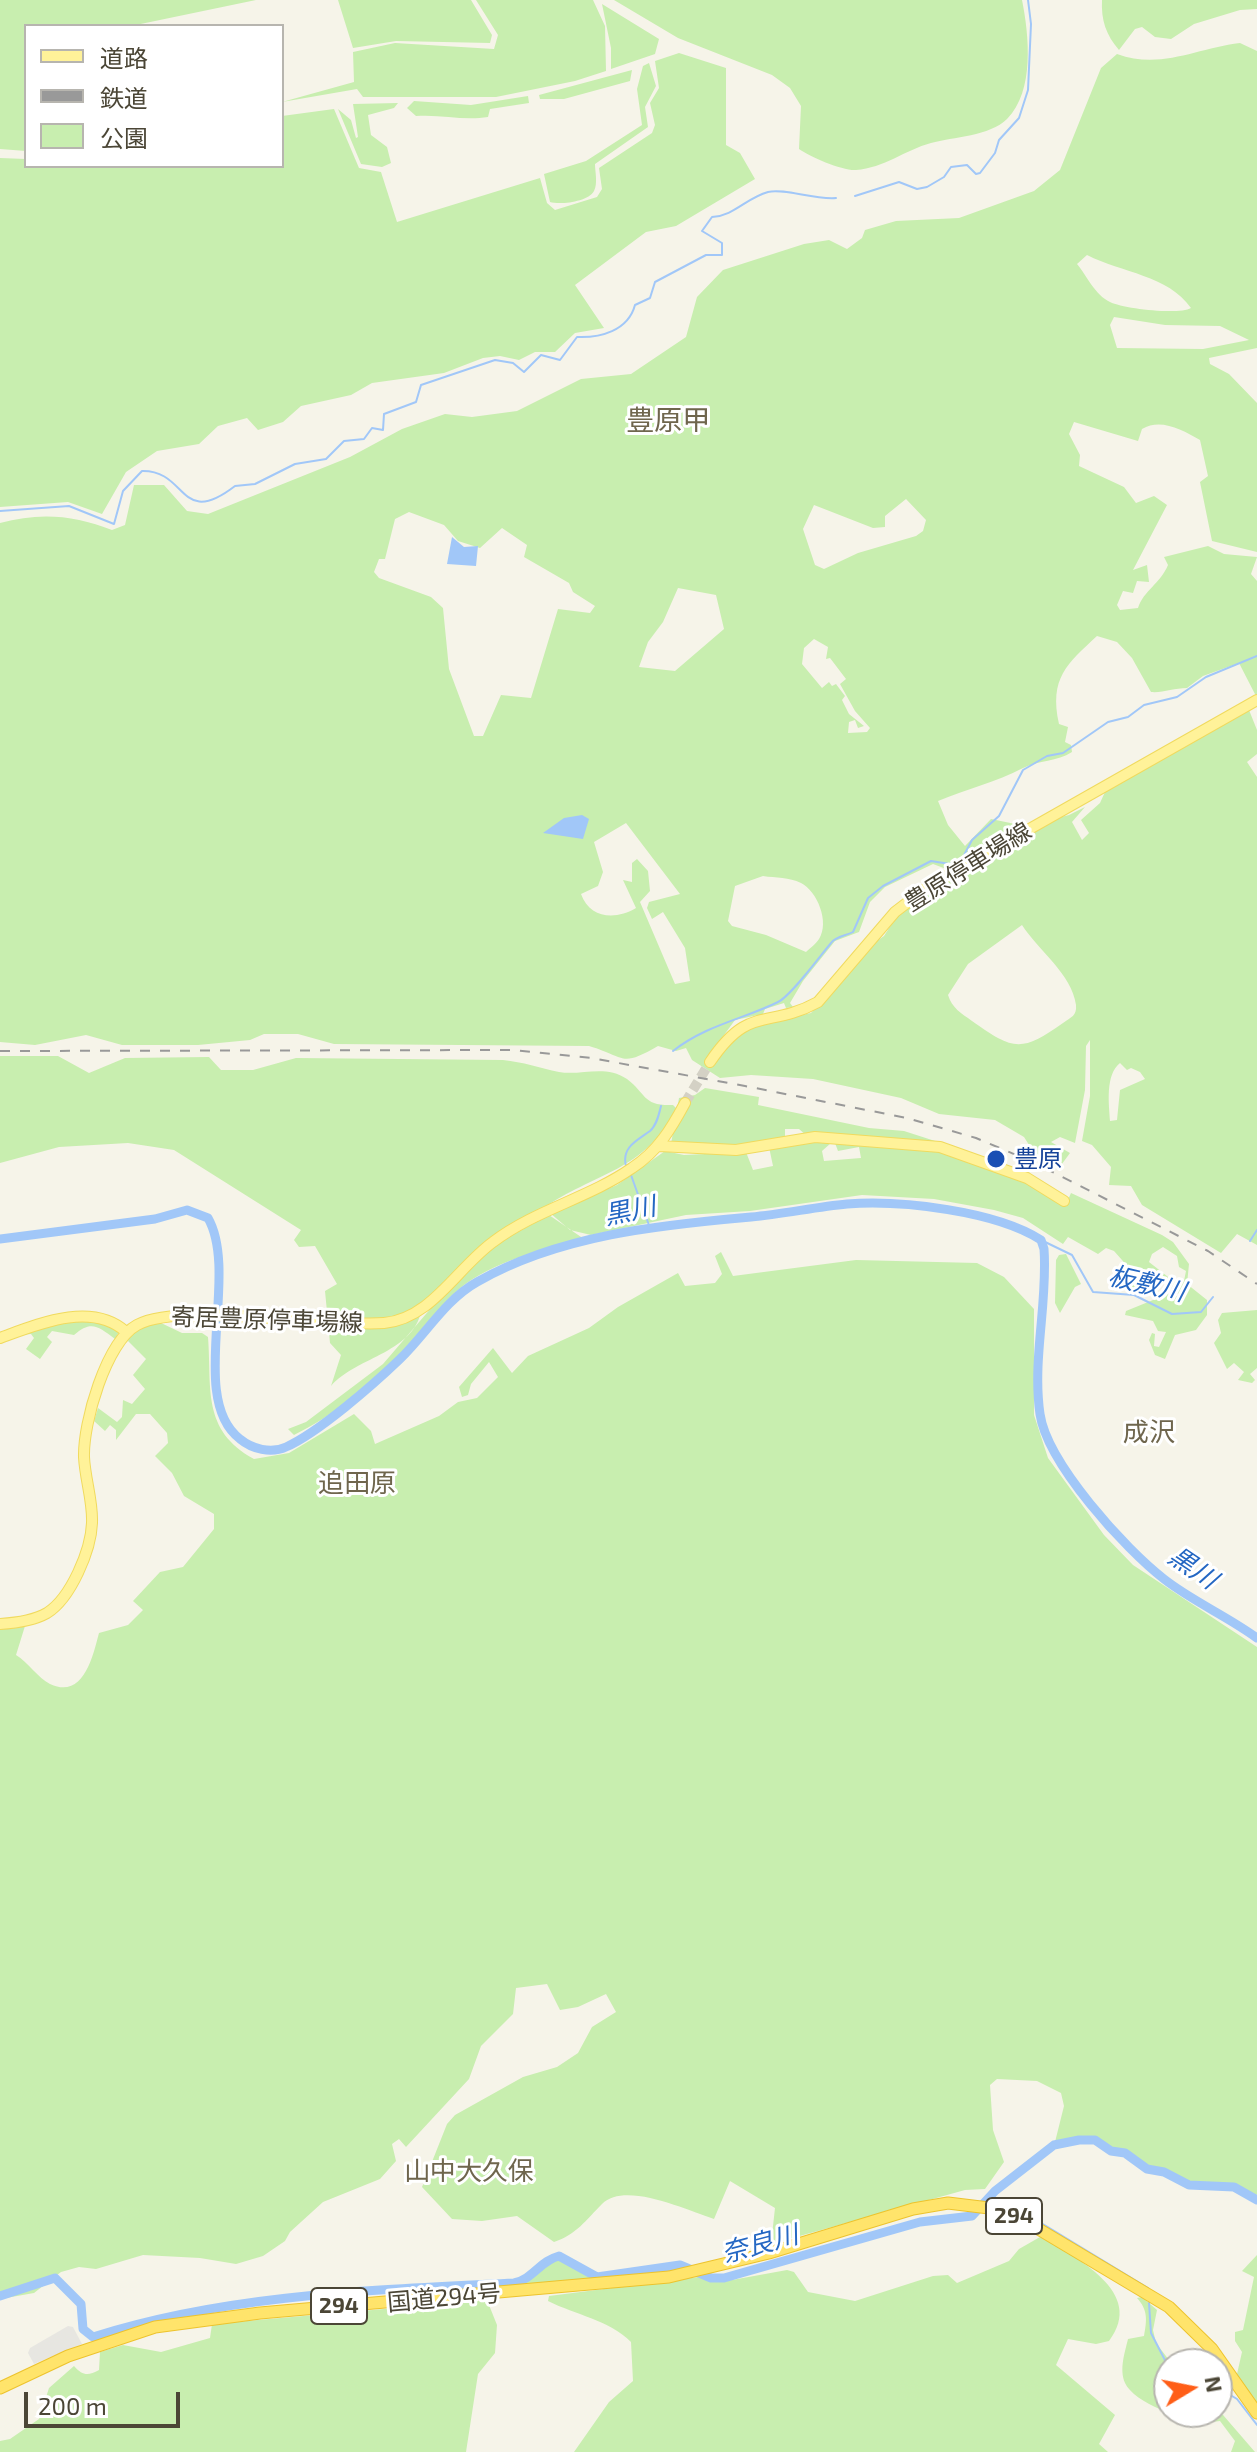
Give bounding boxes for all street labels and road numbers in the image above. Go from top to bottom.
street label: 豊原停車場線 [899,817,1037,917]
street label: 寄居豊原停車場線 [171,1302,363,1338]
road number: 294 [986,2198,1042,2234]
street label: 国道294号 [386,2279,502,2317]
road number: 294 [311,2288,367,2324]

